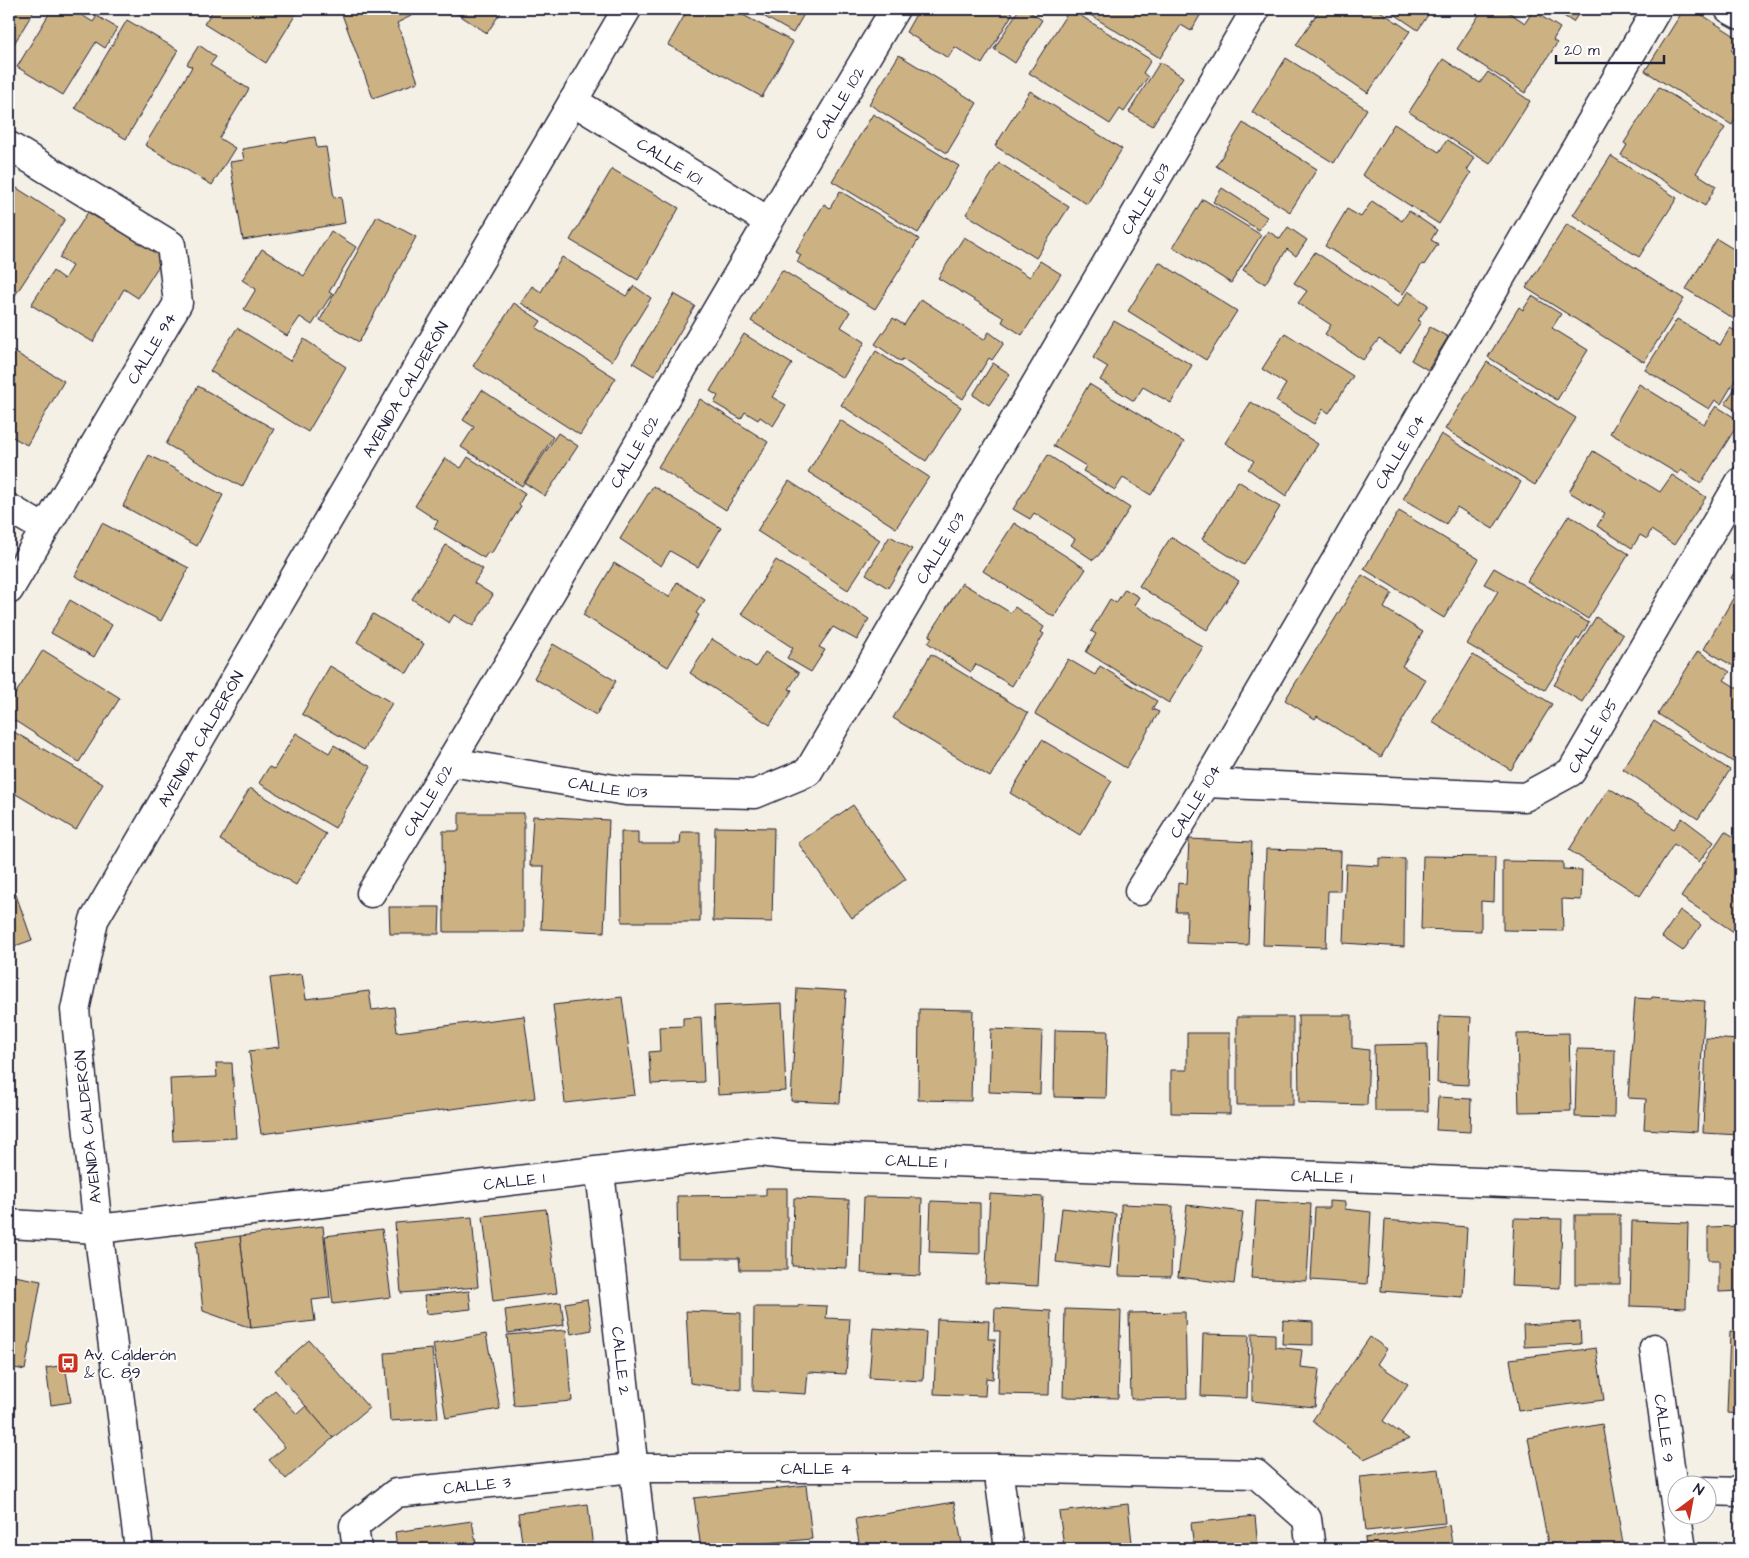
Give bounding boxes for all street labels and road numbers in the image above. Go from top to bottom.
street label: CALLE 102 [810,62,870,143]
street label: CALLE 101 [632,133,707,190]
street label: CALLE 103 [1116,159,1175,239]
street label: CALLE 94 [122,309,182,388]
street label: AVENIDA CALDERÓN [357,318,454,461]
street label: CALLE 104 [1370,410,1431,493]
street label: CALLE 102 [605,411,665,492]
street label: CALLE 103 [911,508,970,588]
street label: AVENIDA CALDERÓN [153,667,249,811]
street label: CALLE 105 [1563,694,1624,777]
street label: CALLE 102 [398,760,459,841]
street label: CALLE 104 [1165,760,1227,842]
street label: CALLE 103 [566,772,648,803]
street label: AVENIDA CALDERÓN [69,1049,107,1205]
street label: CALLE 1 [885,1149,947,1174]
street label: CALLE 1 [1291,1165,1353,1189]
street label: CALLE 1 [482,1167,546,1196]
street label: CALLE 2 [606,1325,635,1396]
street label: CALLE 9 [1648,1393,1679,1464]
street label: CALLE 4 [781,1458,851,1480]
street label: CALLE 3 [442,1471,512,1500]

